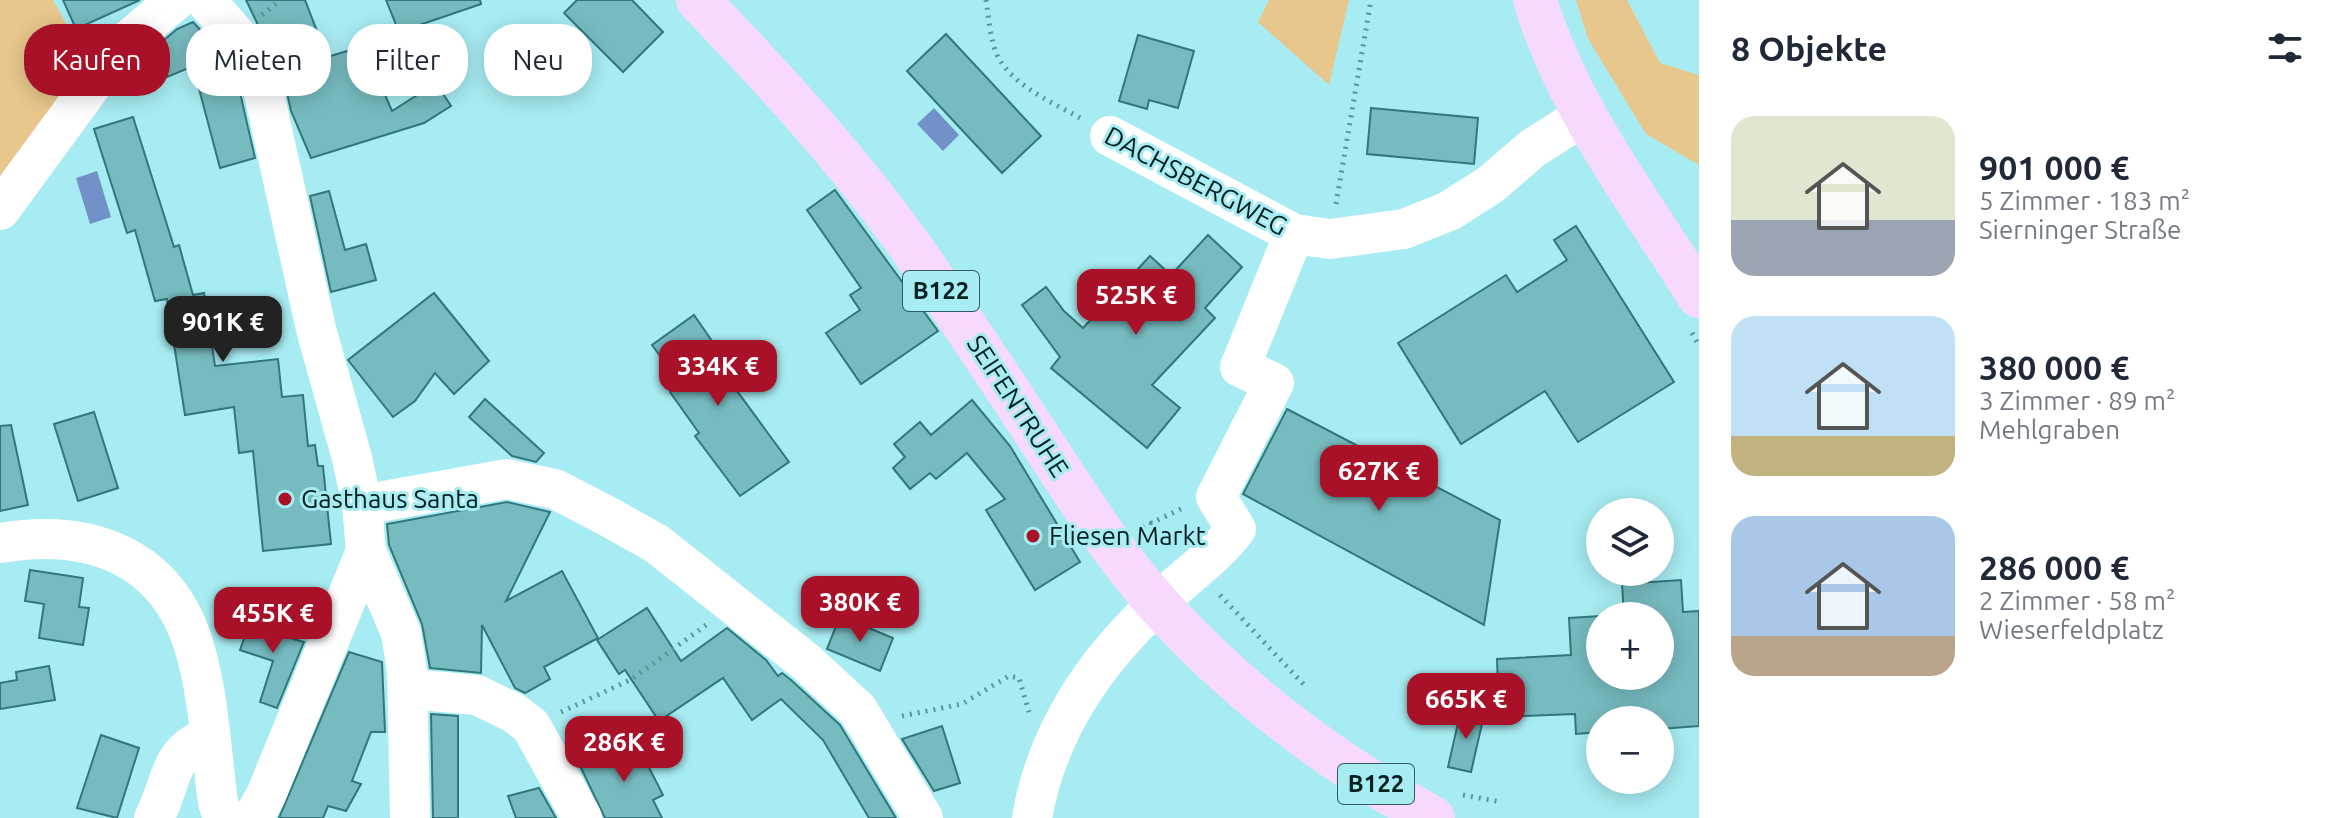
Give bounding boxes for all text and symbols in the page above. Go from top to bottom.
chip: Kaufen [24,24,170,96]
chip: Mieten [186,24,331,96]
chip: Filter [347,24,468,96]
chip: Neu [484,24,592,96]
icon: filters [2263,26,2307,70]
text: 8 Objekte [1731,29,1887,67]
street label: DACHSBERGWEG [1100,120,1292,241]
icon: home [1795,148,1891,244]
text: 901 000 € [1979,148,2129,186]
text: 5 Zimmer · 183 m² [1979,186,2190,215]
text: Sierninger Straße [1979,215,2181,244]
pin: 525K € [1071,269,1201,337]
road number: B122 [903,271,979,311]
text: 525K € [1095,280,1177,309]
pin: 901K € [158,296,288,364]
text: 901K € [182,307,264,336]
street label: SEIFENTRUHE [962,330,1075,482]
pin: 334K € [653,340,783,408]
icon: home [1795,348,1891,444]
text: 380 000 € [1979,348,2129,386]
text: 334K € [677,351,759,380]
text: 3 Zimmer · 89 m² [1979,386,2175,415]
text: Mehlgraben [1979,415,2120,444]
pin: 627K € [1314,445,1444,513]
text: 627K € [1338,456,1420,485]
place label: Gasthaus Santa [301,484,479,513]
marker: Gasthaus Santa [276,490,294,508]
map controls [1586,498,1674,794]
button: layers [1586,498,1674,586]
place label: Fliesen Markt [1049,521,1206,550]
marker: Fliesen Markt [1024,527,1042,545]
icon: home [1795,548,1891,644]
text: 286 000 € [1979,548,2129,586]
pin: 380K € [795,576,925,644]
text: 2 Zimmer · 58 m² [1979,586,2175,615]
pin: 455K € [208,587,338,655]
text: 380K € [819,587,901,616]
text: 455K € [232,598,314,627]
button: + [1586,602,1674,690]
text: Wieserfeldplatz [1979,615,2164,644]
pin: 665K € [1401,673,1531,741]
text: 665K € [1425,684,1507,713]
button: − [1586,706,1674,794]
pin: 286K € [559,716,689,784]
text: 286K € [583,727,665,756]
road number: B122 [1338,764,1414,804]

